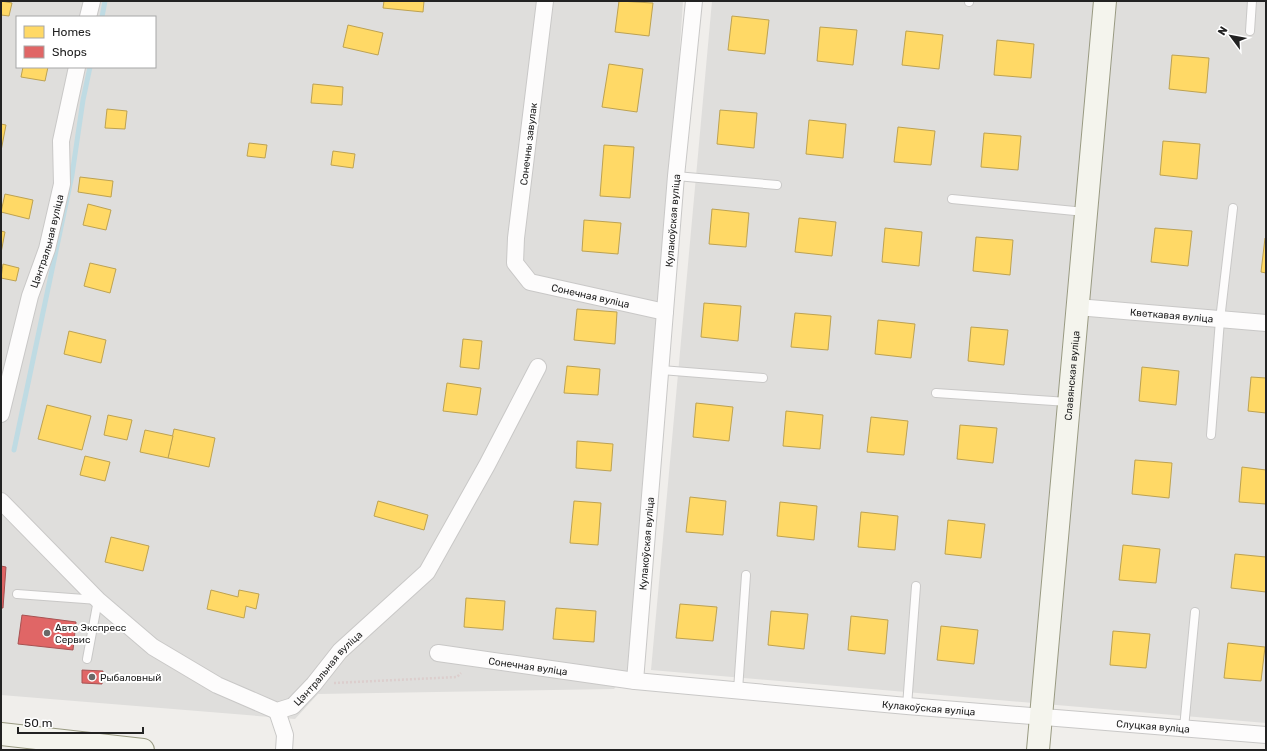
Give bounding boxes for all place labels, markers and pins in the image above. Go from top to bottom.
place label: Авто Экспресс Сервис [55,622,127,646]
marker: Авто Экспресс Сервис [42,628,52,638]
marker: Рыбаловный [87,672,97,682]
place label: Рыбаловный [100,672,161,684]

